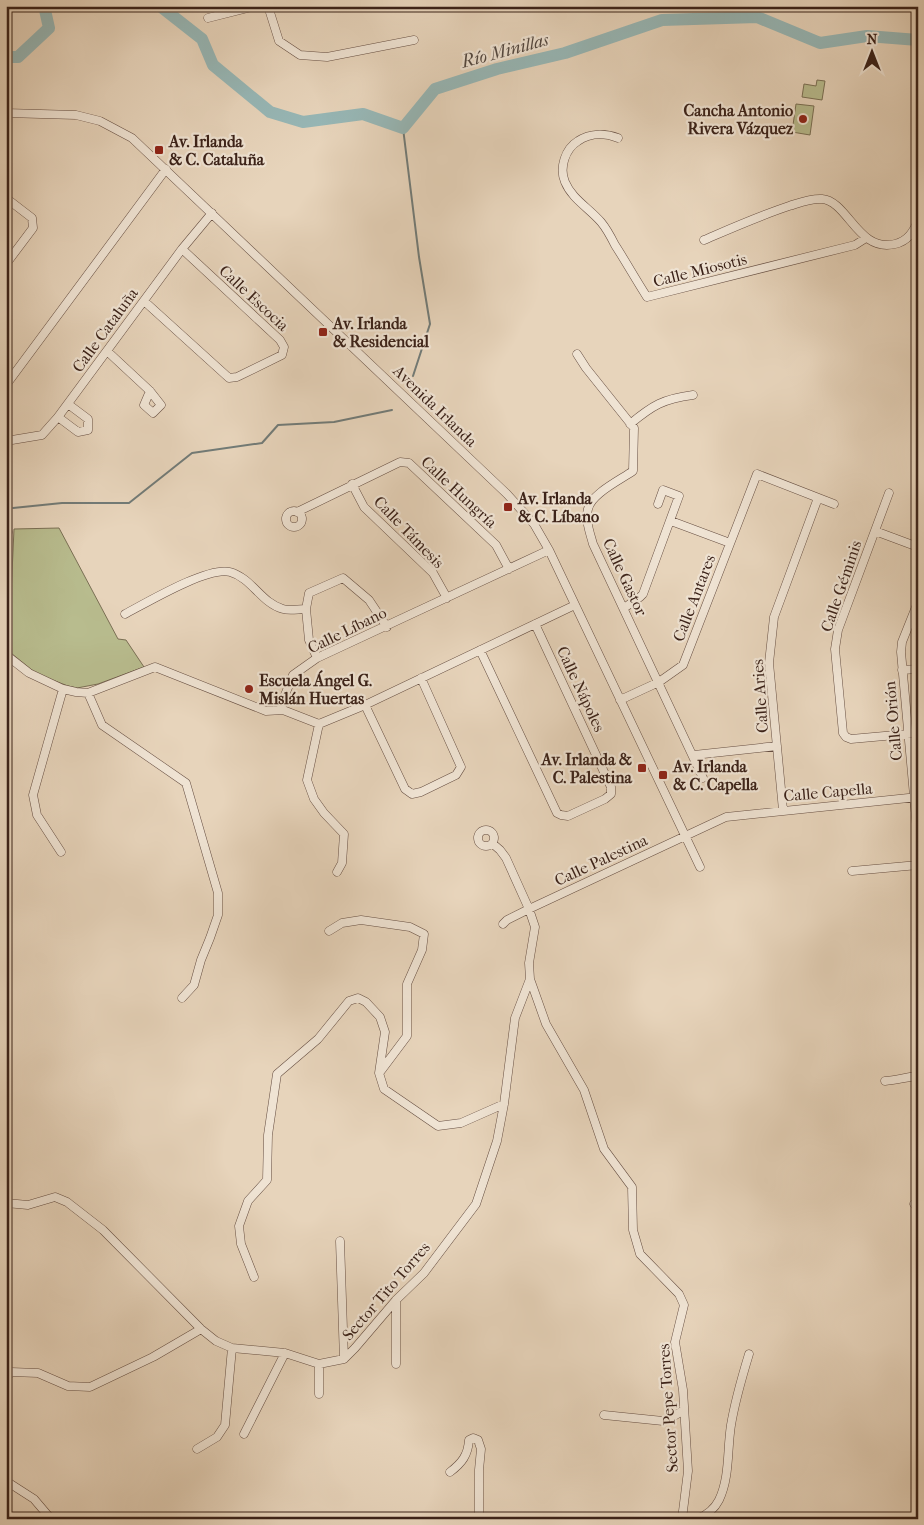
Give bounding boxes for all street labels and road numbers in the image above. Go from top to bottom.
street label: Calle Miosotis [651,249,749,291]
street label: Calle Escocia [215,261,293,335]
street label: Calle Cataluña [68,284,142,376]
street label: Avenida Irlanda [388,361,481,451]
street label: Calle Hungría [417,452,501,532]
street label: Calle Támesis [370,492,448,572]
street label: Calle Gastor [599,535,651,619]
street label: Calle Géminis [816,538,866,634]
street label: Calle Antares [669,552,719,644]
street label: Calle Líbano [304,603,390,657]
street label: Calle Nápoles [553,643,609,735]
street label: Calle Aries [748,658,772,734]
street label: Calle Orión [880,680,906,761]
street label: Calle Capella [783,779,874,805]
street label: Calle Palestina [551,830,651,890]
street label: Sector Tito Torres [338,1238,434,1344]
street label: Sector Pepe Torres [654,1343,682,1473]

